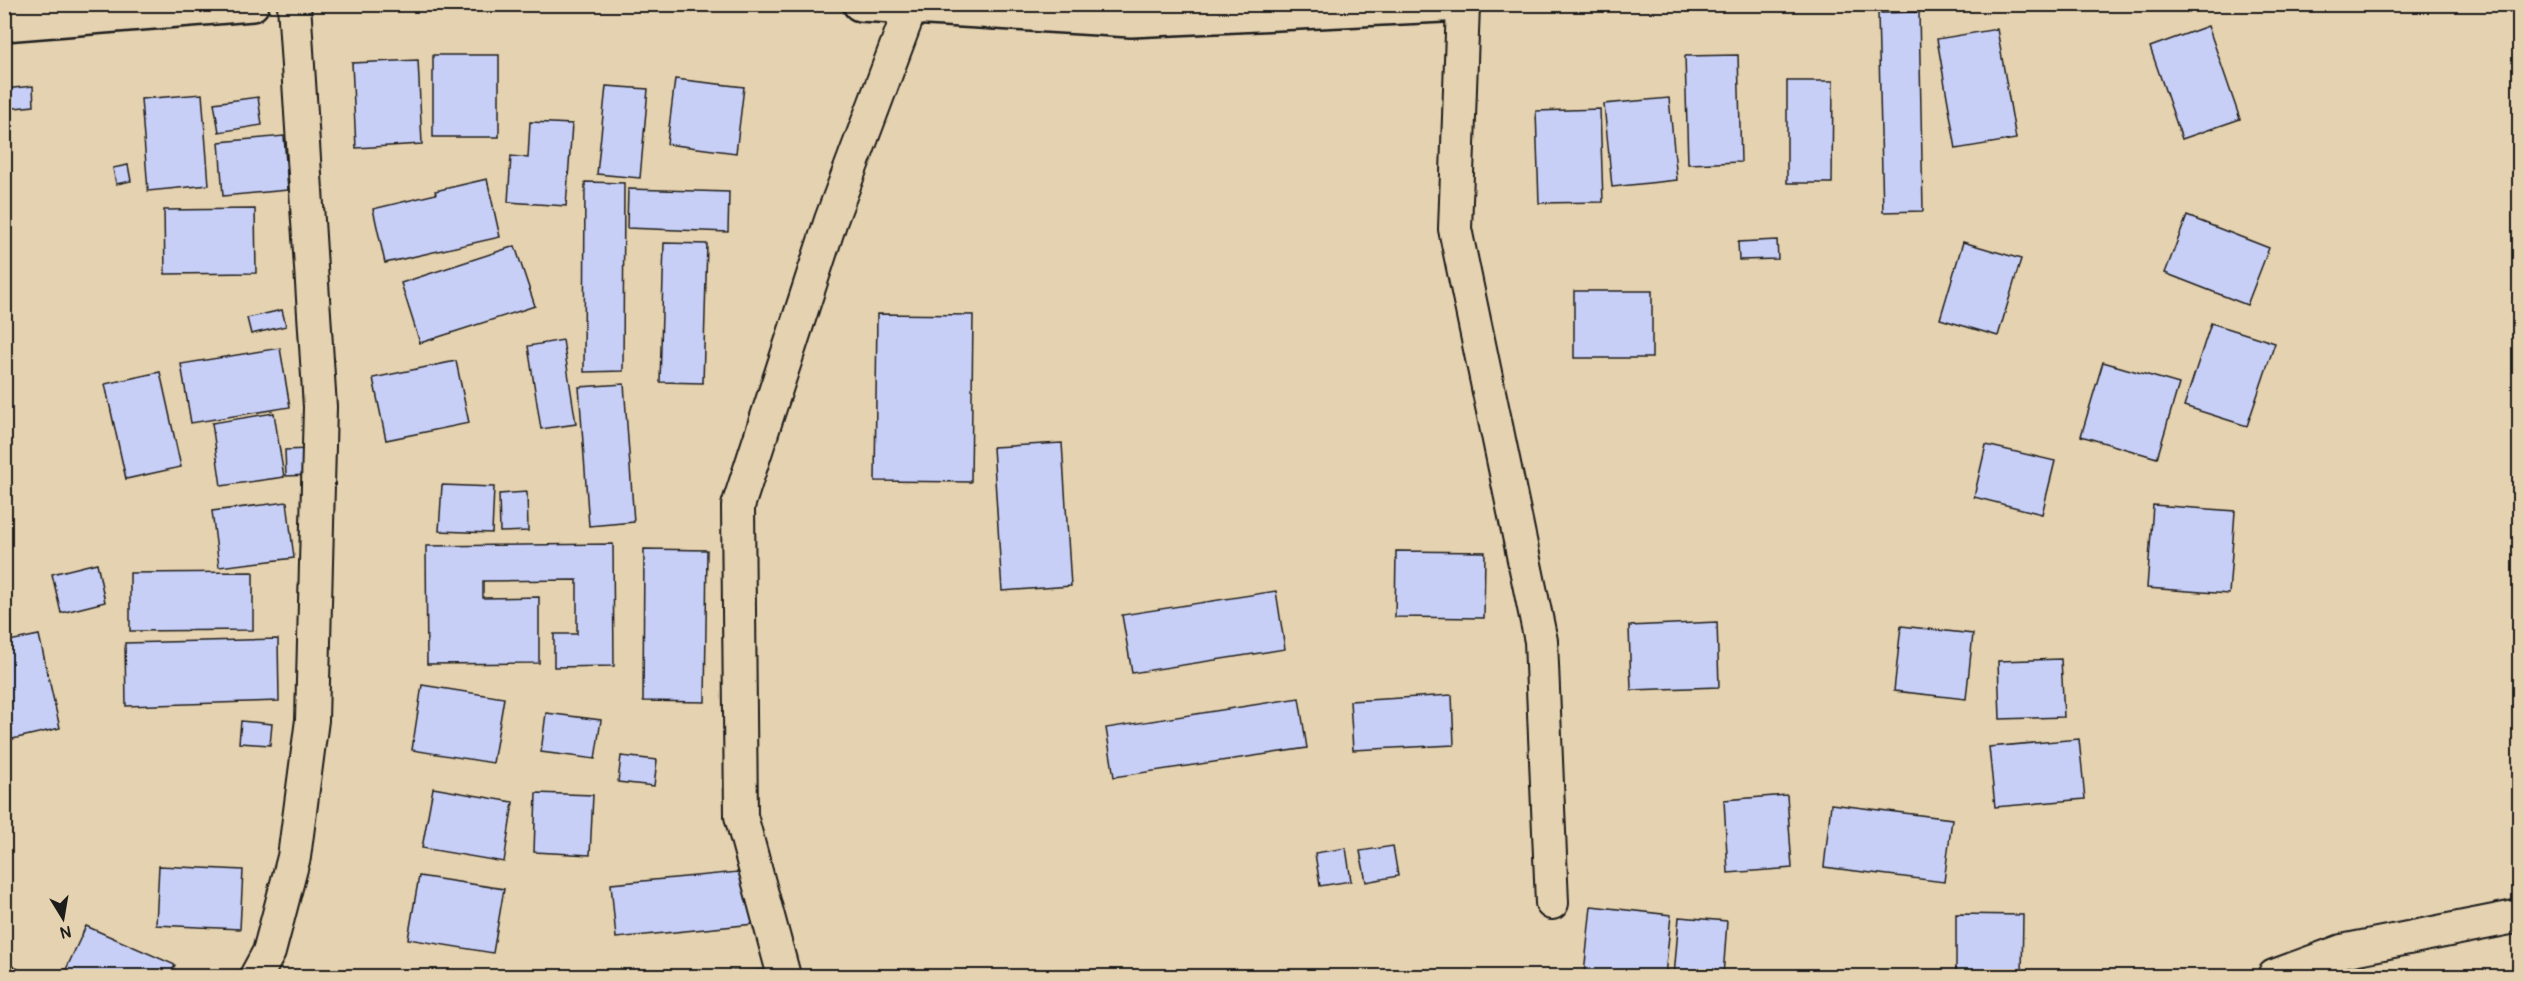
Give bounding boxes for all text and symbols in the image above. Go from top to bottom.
north arrow [33,888,93,948]
text: N [58,921,73,943]

